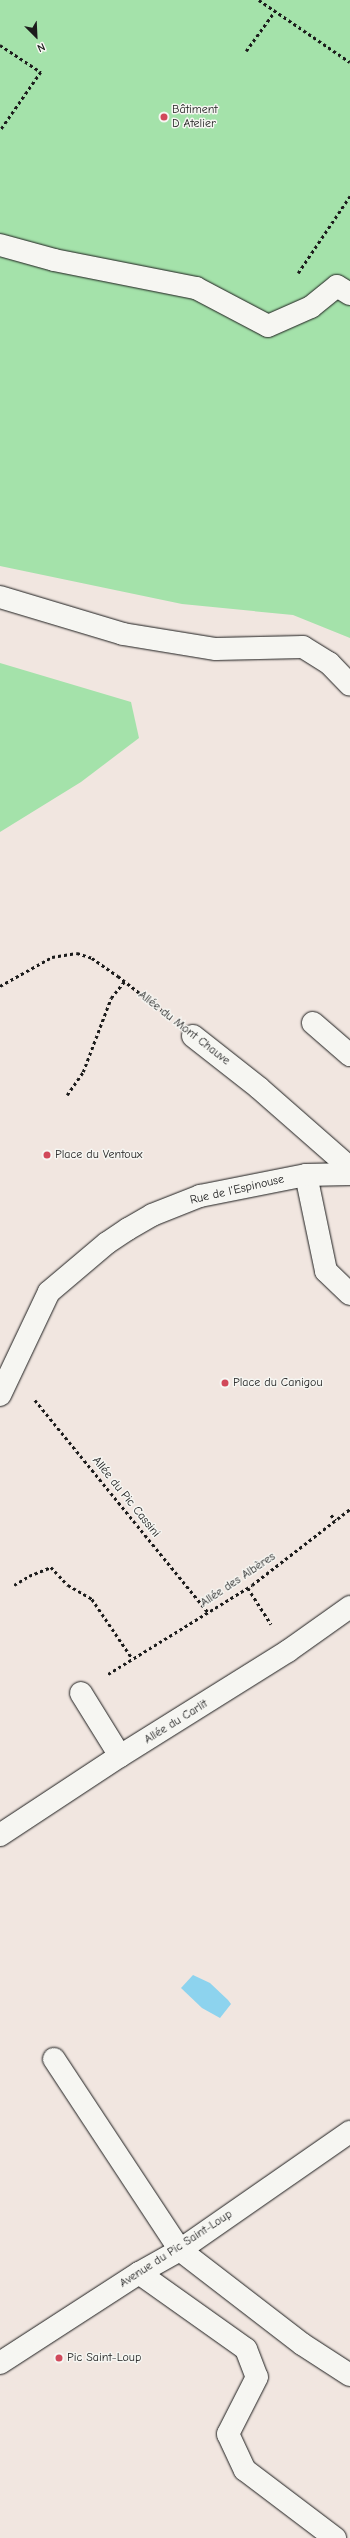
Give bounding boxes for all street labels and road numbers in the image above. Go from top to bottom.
street label: Allée du Mont Chauve [135,988,233,1068]
street label: Rue de l'Espinouse [189,1172,285,1208]
street label: Allée du Pic Cassini [89,1454,163,1540]
street label: Allée des Albères [198,1550,278,1610]
street label: Allée du Carlit [142,1697,210,1747]
street label: Avenue du Pic Saint-Loup [117,2207,235,2291]

